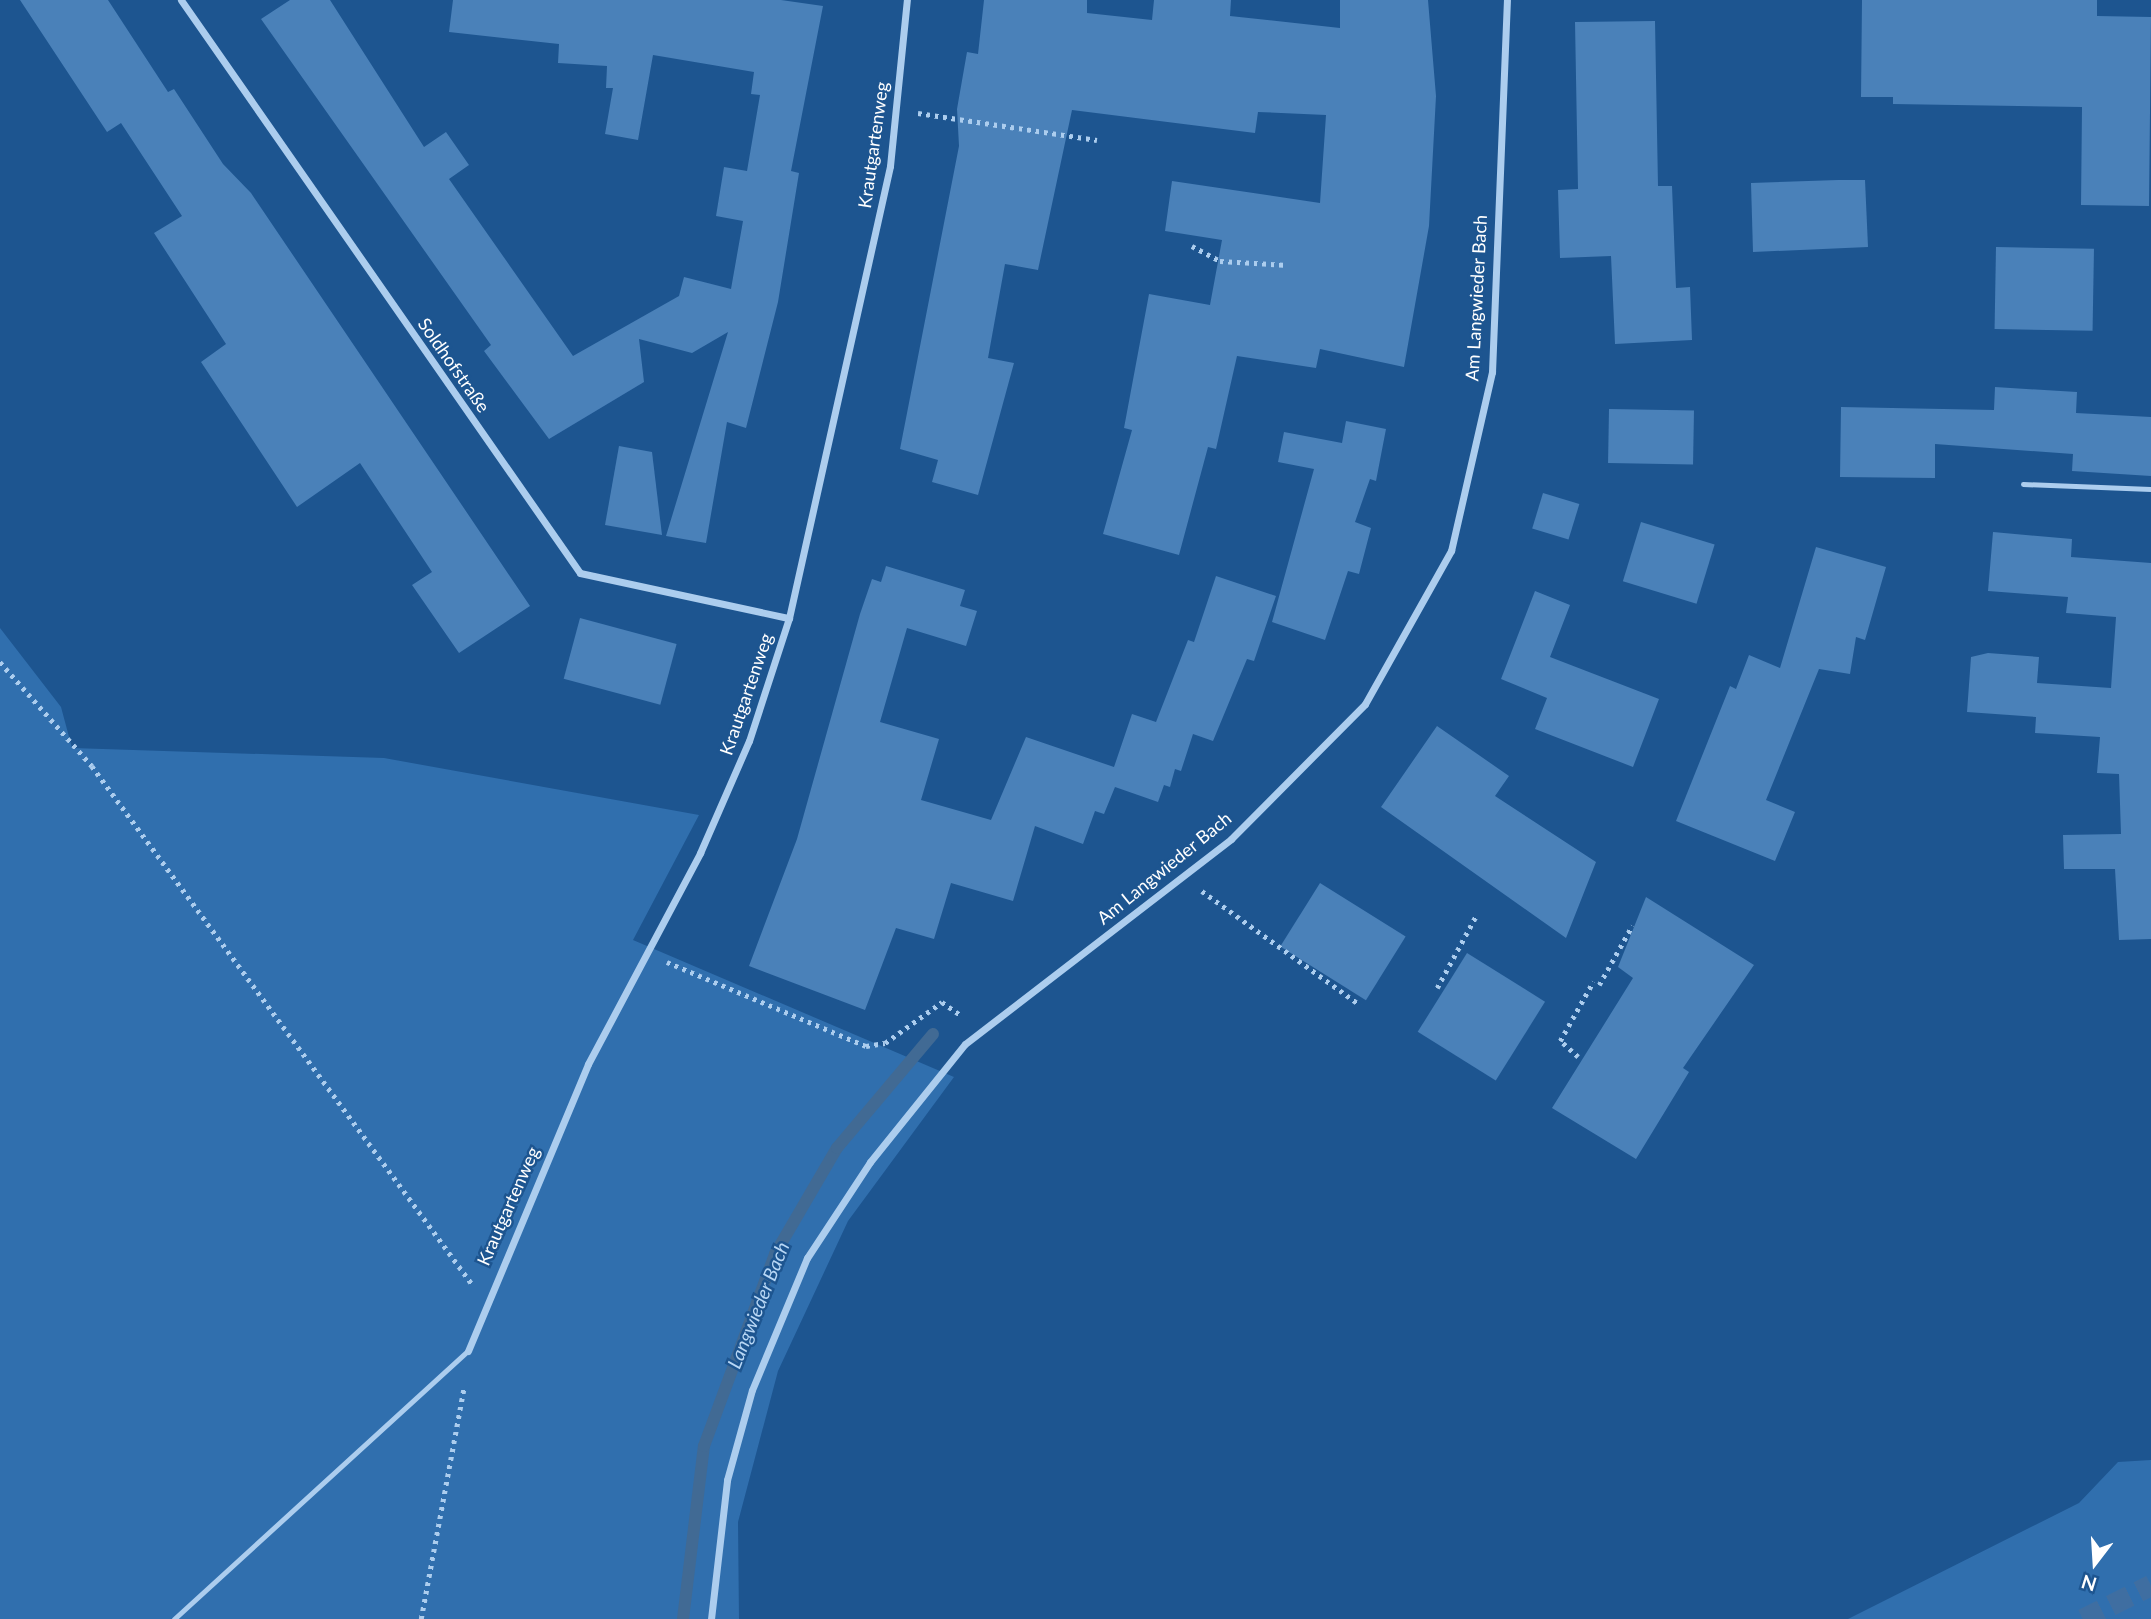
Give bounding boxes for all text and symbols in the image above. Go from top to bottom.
street label: Krautgartenweg [853,80,893,210]
street label: Am Langwieder Bach [1461,214,1491,382]
street label: Soldhofstraße [414,314,494,416]
street label: Krautgartenweg [715,630,777,758]
street label: Am Langwieder Bach [1092,807,1236,929]
street label: Krautgartenweg [472,1143,544,1269]
water label: Langwieder Bach [722,1238,794,1372]
north arrow [2060,1528,2130,1598]
text: N [2078,1570,2099,1597]

